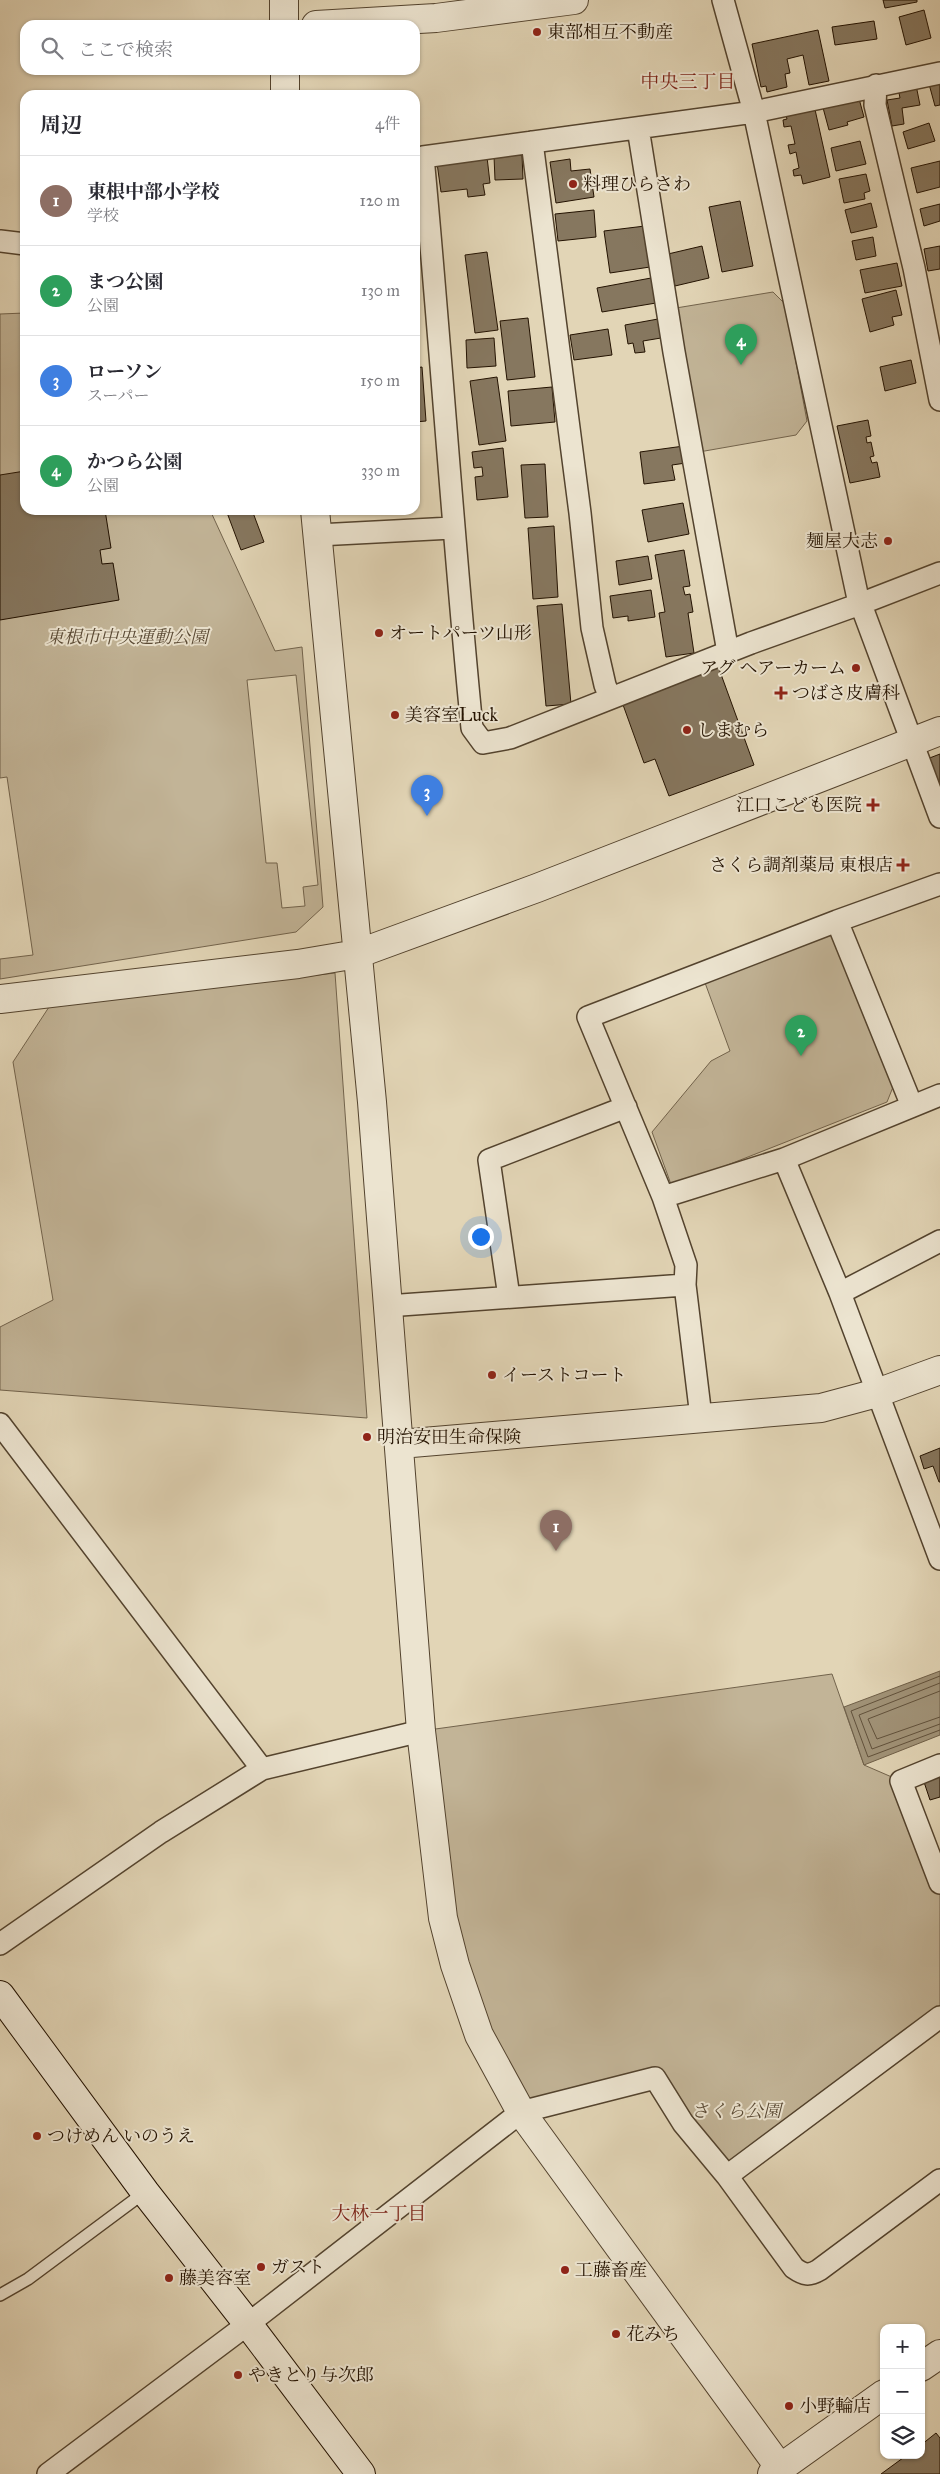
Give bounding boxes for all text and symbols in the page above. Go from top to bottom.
search box [20,20,420,75]
place label: 東部相互不動産 [547,21,673,43]
marker: 東部相互不動産 [531,26,543,38]
icon: search [38,34,66,62]
text: ここで検索 [78,38,173,61]
district label: 中央三丁目 [640,70,736,93]
text: 周辺 [40,112,82,138]
text: 4件 [375,114,400,133]
place label: 料理ひらさわ [583,173,691,195]
marker: 料理ひらさわ [567,178,579,190]
text: 東根中部小学校 [87,180,220,203]
text: 1 [53,191,59,210]
text: 120 m [360,191,400,210]
text: 学校 [87,206,119,225]
text: まつ公園 [87,270,163,293]
text: 2 [52,281,60,300]
text: 130 m [361,281,400,300]
text: 公園 [87,296,119,315]
pin: 4 [725,324,757,365]
text: ローソン [87,360,162,383]
text: 3 [53,371,59,390]
text: 150 m [360,371,400,390]
text: スーパー [87,386,149,405]
text: かつら公園 [87,450,182,473]
text: 4 [52,461,60,480]
text: 330 m [361,461,400,480]
text: 公園 [87,476,119,495]
place label: 麺屋大志 [806,530,878,552]
marker: 麺屋大志 [882,535,894,547]
place label: オートパーツ山形 [389,622,532,644]
park label: 東根市中央運動公園 [46,626,211,648]
marker: オートパーツ山形 [373,627,385,639]
place label: アグ ヘアーカーム [700,657,846,679]
marker: アグ ヘアーカーム [850,662,862,674]
place label: つばさ皮膚科 [792,682,900,704]
marker: つばさ皮膚科 [774,686,788,700]
place label: 美容室Luck [405,704,498,726]
marker: 美容室Luck [389,709,401,721]
place label: しまむら [697,719,769,741]
marker: しまむら [681,724,693,736]
pin: 3 [411,775,443,816]
place label: 江口こども医院 [736,794,862,816]
marker: 江口こども医院 [866,798,880,812]
place label: さくら調剤薬局 東根店 [709,854,893,876]
marker: さくら調剤薬局 東根店 [897,859,909,871]
pin: 2 [785,1015,817,1056]
your location [468,1224,494,1250]
place label: イーストコート [502,1364,626,1386]
marker: イーストコート [486,1369,498,1381]
place label: 明治安田生命保険 [377,1426,521,1448]
marker: 明治安田生命保険 [361,1431,373,1443]
pin: 1 [540,1510,572,1551]
park label: さくら公園 [691,2100,784,2122]
place label: つけめん いのうえ [47,2125,195,2147]
marker: つけめん いのうえ [31,2130,43,2142]
district label: 大林一丁目 [331,2202,427,2225]
place label: ガスト [271,2256,325,2278]
place label: 工藤畜産 [575,2259,647,2281]
marker: ガスト [255,2261,267,2273]
marker: 工藤畜産 [559,2264,571,2276]
place label: 藤美容室 [179,2267,251,2289]
marker: 藤美容室 [163,2272,175,2284]
place label: 花みち [626,2323,680,2345]
map controls [880,2324,925,2459]
button: + [880,2324,925,2369]
marker: 花みち [610,2328,622,2340]
place label: やきとり与次郎 [248,2364,374,2386]
marker: やきとり与次郎 [232,2369,244,2381]
button: − [880,2369,925,2414]
place label: 小野輪店 [799,2395,871,2417]
marker: 小野輪店 [783,2400,795,2412]
button: layers [880,2414,925,2459]

